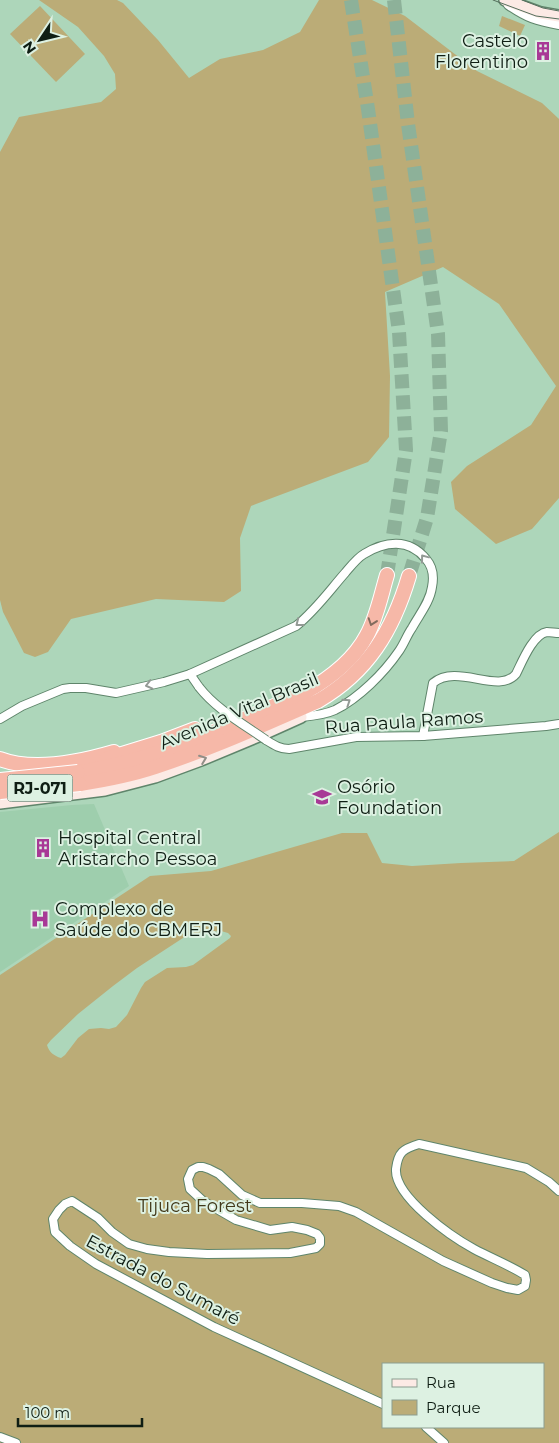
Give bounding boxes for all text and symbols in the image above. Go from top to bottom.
north arrow [15,15,65,65]
place label: Castelo Florentino [435,30,528,73]
text: N [19,38,40,57]
building icon: Castelo Florentino [532,40,554,62]
one-way arrow [421,554,430,564]
one-way arrow [295,617,304,626]
one-way arrow [368,617,378,625]
street label: Avenida Vital Brasil [156,668,322,754]
one-way arrow [145,679,154,690]
one-way arrow [341,699,350,708]
street label: Rua Paula Ramos [324,705,484,739]
one-way arrow [198,755,207,765]
road number: RJ-071 [8,774,72,801]
place label: Osório Foundation [337,776,442,819]
school or university icon: Osório Foundation [311,786,333,808]
place label: Hospital Central Aristarcho Pessoa [58,827,217,870]
building icon: Hospital Central Aristarcho Pessoa [32,837,54,859]
place label: Complexo de Saúde do CBMERJ [55,898,222,941]
hospital icon: Complexo de Saúde do CBMERJ [29,908,51,930]
park label: Tijuca Forest [138,1195,252,1217]
street label: Estrada do Sumaré [82,1230,244,1330]
legend [382,1363,544,1428]
text: Rua [426,1373,456,1392]
scale bar [18,1396,141,1428]
text: Parque [426,1398,481,1417]
text: 100 m [25,1403,70,1422]

